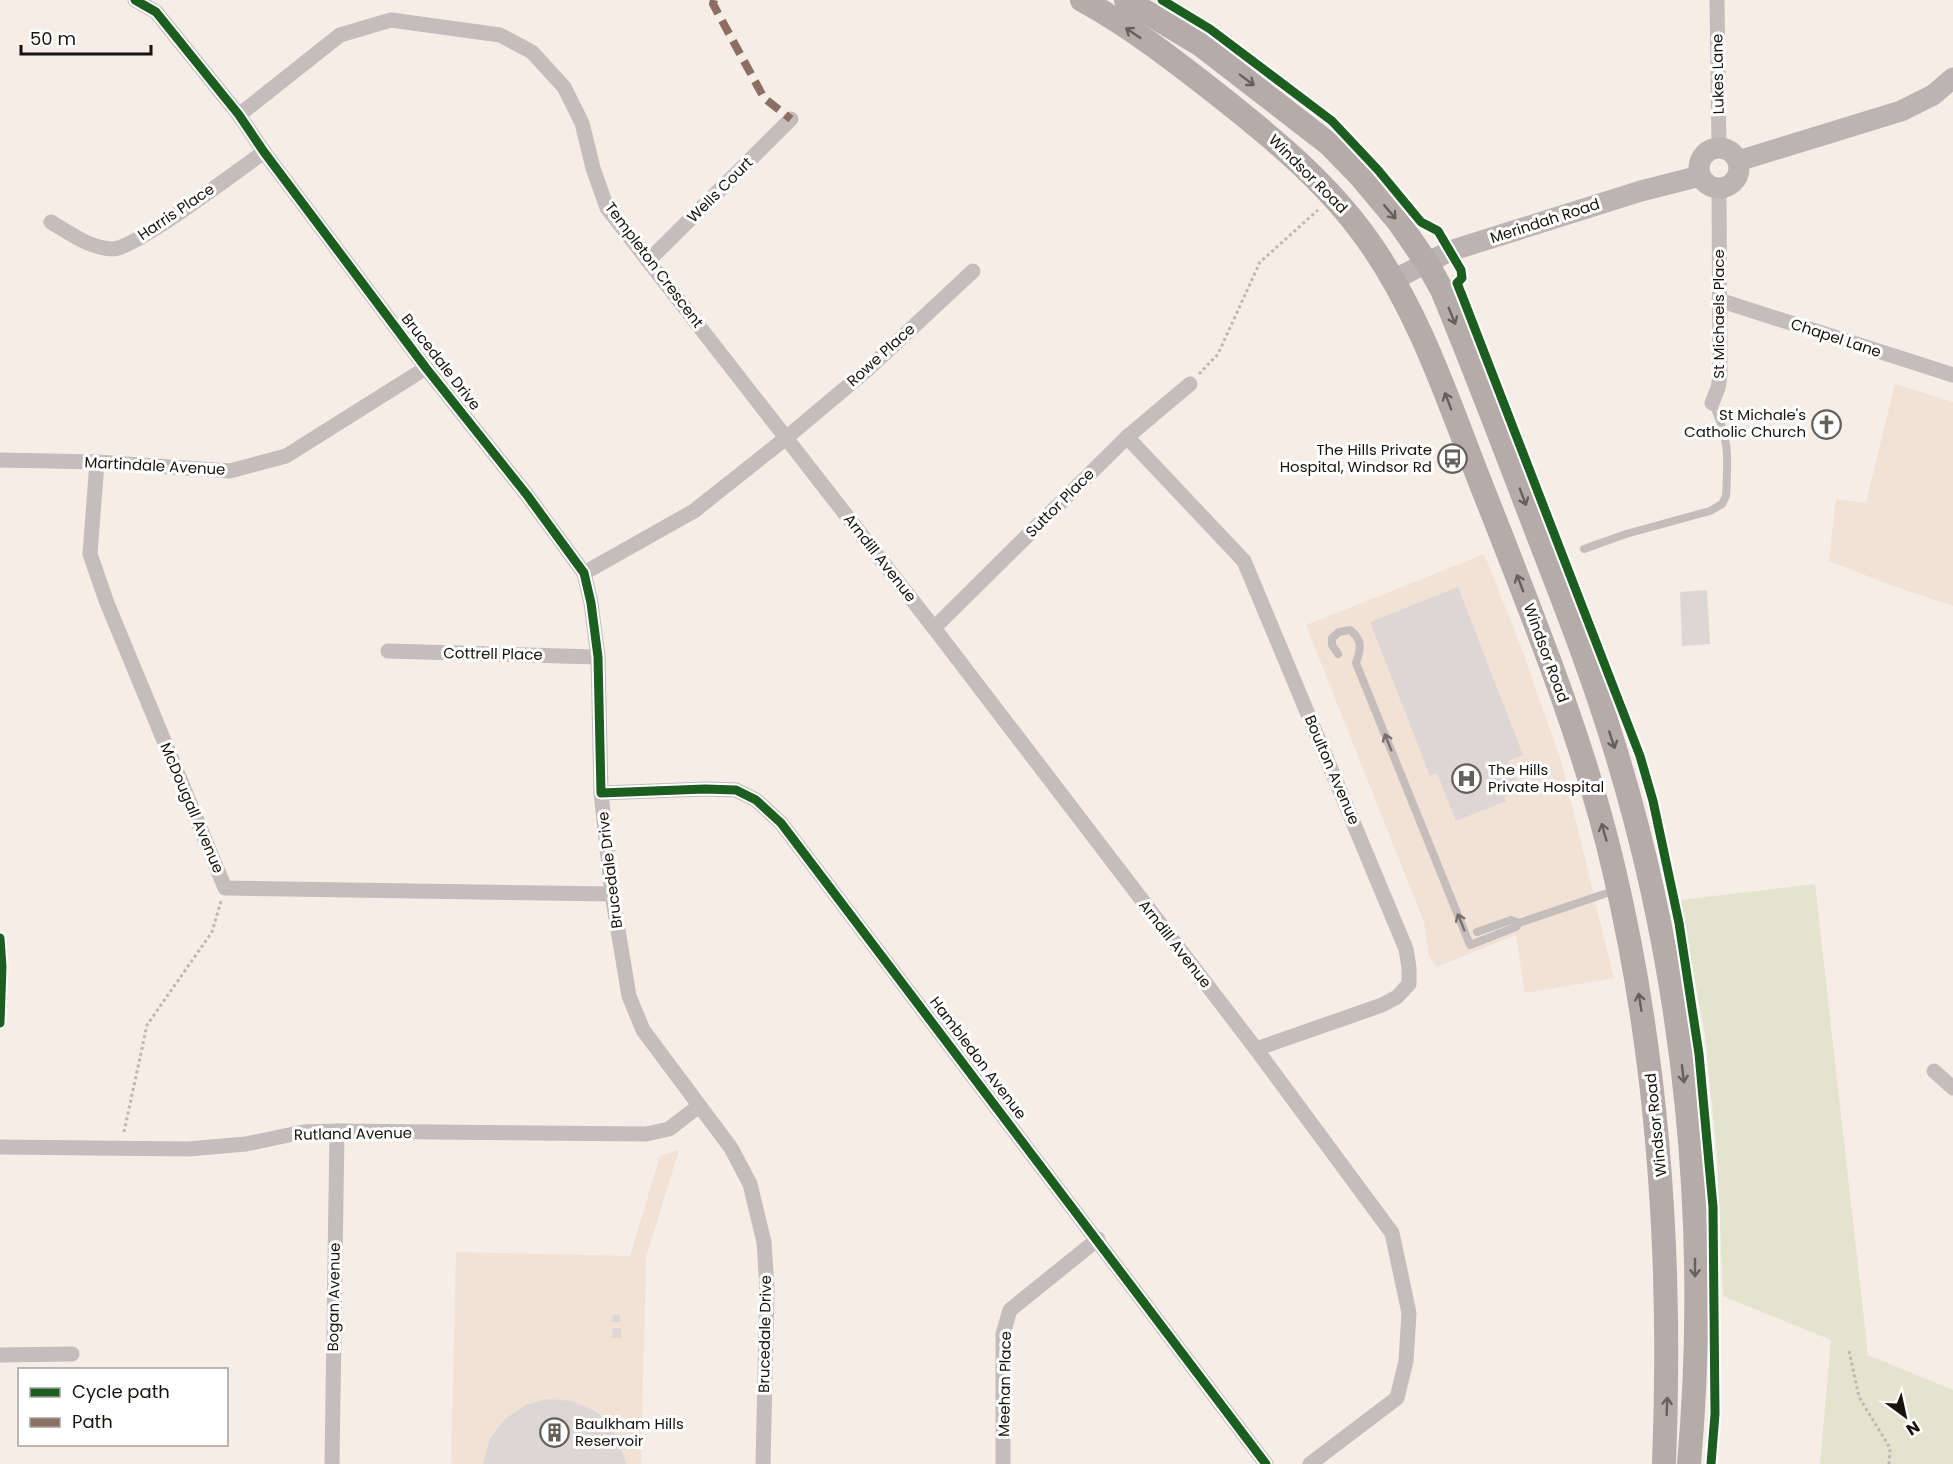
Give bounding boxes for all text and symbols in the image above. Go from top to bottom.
scale bar [21,18,152,56]
text: 50 m [30,26,76,51]
one-way arrow [1125,27,1142,39]
street label: Lukes Lane [1706,34,1729,114]
one-way arrow [1239,74,1255,86]
street label: Windsor Road [1264,129,1353,218]
street label: Wells Court [682,152,757,227]
street label: Harris Place [133,178,218,245]
street label: Merindah Road [1487,193,1602,248]
street label: Templeton Crescent [600,198,709,332]
one-way arrow [1383,204,1397,219]
street label: St Michaels Place [1708,249,1729,379]
one-way arrow [1447,306,1458,325]
street label: Brucedale Drive [397,309,486,415]
street label: Chapel Lane [1788,313,1884,362]
street label: Rowe Place [842,318,919,391]
one-way arrow [1442,392,1453,411]
place label: St Michale's Catholic Church [1684,404,1806,442]
church icon: St Michale's Catholic Church [1811,408,1843,440]
place label: The Hills Private Hospital, Windsor Rd [1280,439,1432,477]
bus stop icon: The Hills Private Hospital, Windsor Rd [1437,443,1469,475]
street label: Martindale Avenue [84,451,226,480]
street label: Suttor Place [1021,464,1099,542]
one-way arrow [1519,488,1530,506]
street label: Arndill Avenue [839,509,922,606]
one-way arrow [1513,574,1524,592]
street label: Windsor Road [1519,600,1574,705]
street label: Cottrell Place [443,642,543,665]
street label: Boulton Avenue [1300,712,1365,828]
one-way arrow [1607,730,1618,749]
one-way arrow [1381,733,1392,751]
street label: McDougall Avenue [155,739,229,876]
place label: The Hills Private Hospital [1488,759,1604,797]
hospital icon: The Hills Private Hospital [1451,763,1483,795]
street label: Brucedale Drive [592,810,627,930]
one-way arrow [1598,823,1609,842]
street label: Arndill Avenue [1134,895,1217,992]
one-way arrow [1455,914,1466,932]
street label: Hambledon Avenue [925,992,1032,1123]
one-way arrow [1634,993,1645,1012]
one-way arrow [1677,1063,1688,1083]
street label: Windsor Road [1640,1072,1671,1178]
street label: Rutland Avenue [294,1122,412,1145]
street label: Bogan Avenue [322,1242,345,1352]
one-way arrow [1689,1258,1701,1278]
street label: Brucedale Drive [753,1275,776,1393]
street label: Meehan Place [993,1331,1016,1437]
legend [18,1368,228,1446]
text: Cycle path [72,1379,170,1404]
north arrow [1875,1386,1935,1446]
one-way arrow [1661,1396,1672,1416]
text: Path [72,1409,113,1434]
place label: Baulkham Hills Reservoir [575,1413,684,1451]
text: N [1902,1415,1924,1441]
building icon: Baulkham Hills Reservoir [538,1417,570,1449]

